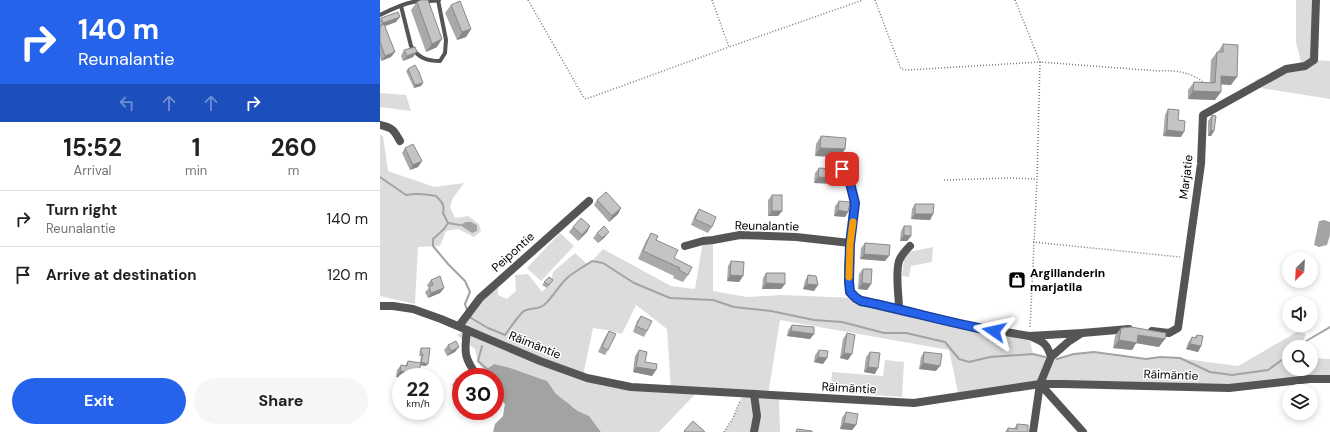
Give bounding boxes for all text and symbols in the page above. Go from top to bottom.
text: 140 m [78,11,159,48]
icon: right [12,16,64,68]
text: Reunalantie [78,47,175,71]
icon: left [116,92,138,114]
icon: ahead [158,92,180,114]
icon: ahead [200,92,222,114]
icon: right [242,92,264,114]
text: 15:52 [63,132,122,163]
text: 1 [192,132,201,163]
text: 260 [271,132,317,163]
pin [825,152,859,186]
street label: Marjatie [1175,154,1197,200]
icon: arrive [831,158,853,180]
text: Arrival [74,162,111,179]
text: min [185,162,207,179]
text: m [288,162,299,179]
text: Turn right [46,200,117,220]
icon: right [12,208,34,230]
text: 140 m [327,209,368,229]
street label: Reunalantie [735,217,799,235]
text: Reunalantie [46,220,116,237]
street label: Peipontie [488,228,538,275]
north arrow [1282,252,1318,288]
map controls [1282,252,1318,420]
icon: arrive [12,264,34,286]
text: Arrive at destination [46,265,197,285]
text: 120 m [327,265,368,285]
place label: Argillanderin marjatila [1030,265,1105,295]
shop icon: Argillanderin marjatila [1007,270,1027,290]
button: sound [1282,296,1318,332]
position arrow [973,310,1015,352]
street label: Räimäntie [507,327,564,363]
button: search [1282,340,1318,376]
street label: Räimäntie [1143,366,1199,384]
speed limit sign: 30 [452,368,504,420]
text: 22 [406,376,430,402]
button: Exit [12,378,186,424]
button: Share [194,378,368,424]
street label: Räimäntie [821,379,877,397]
button: layers [1282,384,1318,420]
text: km/h [406,397,430,410]

